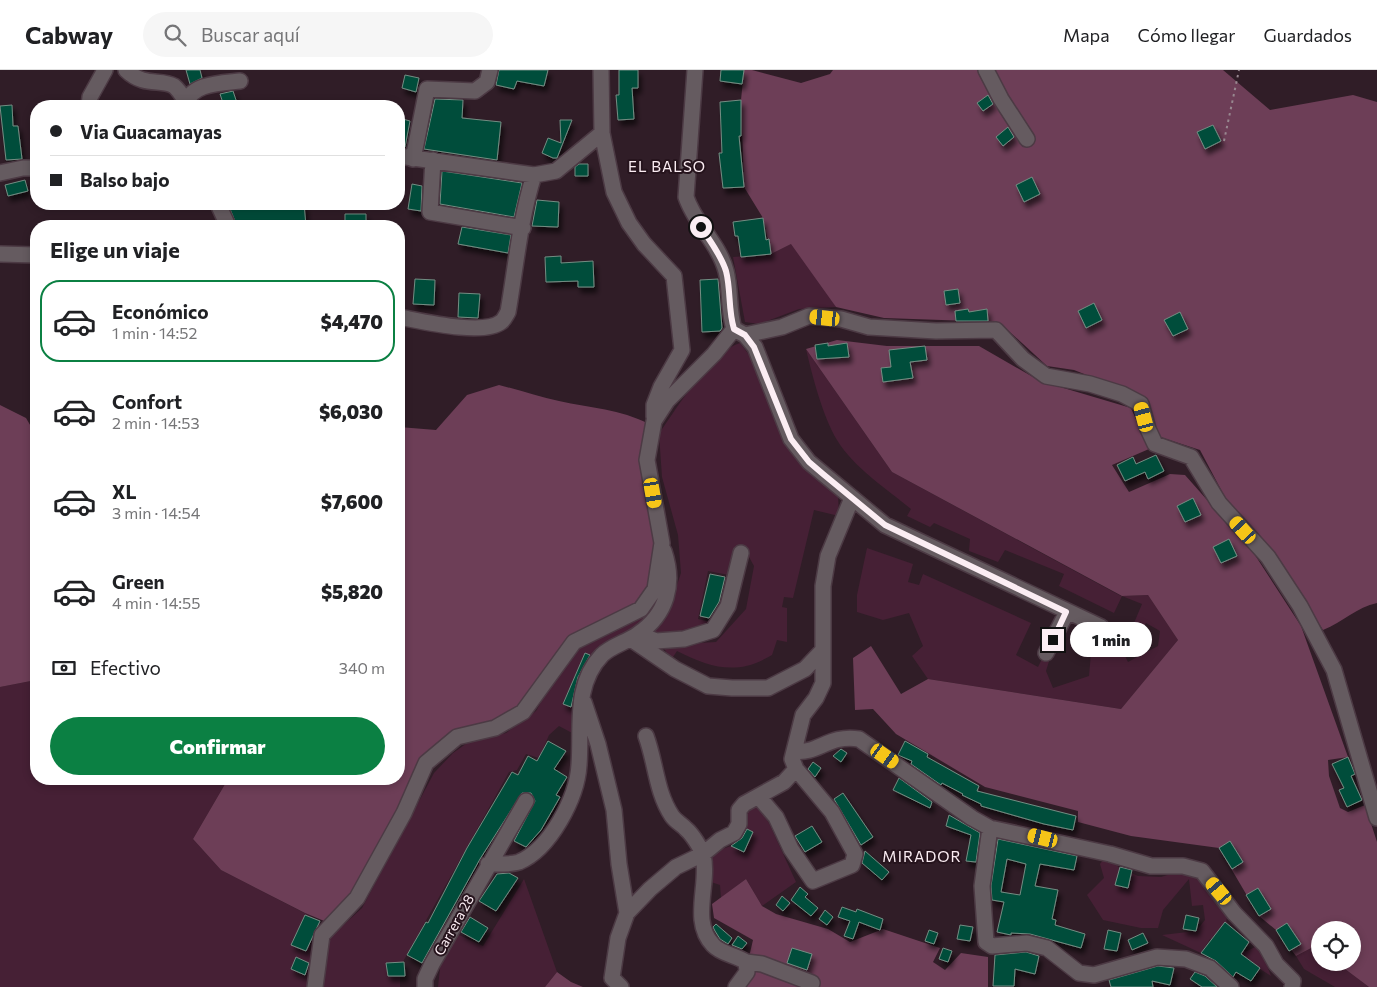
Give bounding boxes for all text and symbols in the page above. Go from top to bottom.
search box [143,12,493,57]
text: Cabway [25,20,113,49]
icon: search [161,21,189,49]
text: Buscar aquí [201,23,300,46]
text: Mapa [1063,24,1110,46]
text: Cómo llegar [1138,24,1235,46]
text: Guardados [1263,24,1352,46]
text: Via Guacamayas [80,120,222,143]
district label: EL BALSO [628,157,706,175]
text: Balso bajo [80,168,170,191]
route start [690,216,712,238]
text: Elige un viaje [50,236,180,263]
icon: car [52,299,97,344]
text: Económico [112,300,209,323]
car [809,309,840,327]
text: $4,470 [321,310,383,333]
text: 1 min · 14:52 [112,323,197,342]
icon: car [52,389,97,434]
text: Confort [112,390,182,413]
text: $6,030 [319,400,383,423]
car [1132,401,1155,433]
text: 2 min · 14:53 [112,413,200,432]
car [643,477,662,509]
icon: car [52,479,97,524]
text: XL [112,480,137,503]
text: $7,600 [321,490,383,513]
text: 3 min · 14:54 [112,503,200,522]
car [1227,514,1258,546]
icon: car [52,569,97,614]
text: Green [112,570,164,593]
text: $5,820 [321,580,383,603]
text: 4 min · 14:55 [112,593,200,612]
callout: 1 min [1070,622,1153,658]
route end [1042,629,1064,651]
text: 1 min [1092,630,1130,649]
icon: cash [50,654,78,682]
text: Efectivo [90,656,161,679]
text: 340 m [339,658,385,677]
button: Confirmar [50,717,385,775]
car [868,741,901,771]
car [1026,827,1059,849]
district label: MIRADOR [882,847,962,865]
car [1203,875,1234,907]
street label: Carrera 28 [430,891,477,958]
map controls [1311,921,1361,971]
button: locate [1311,921,1361,971]

